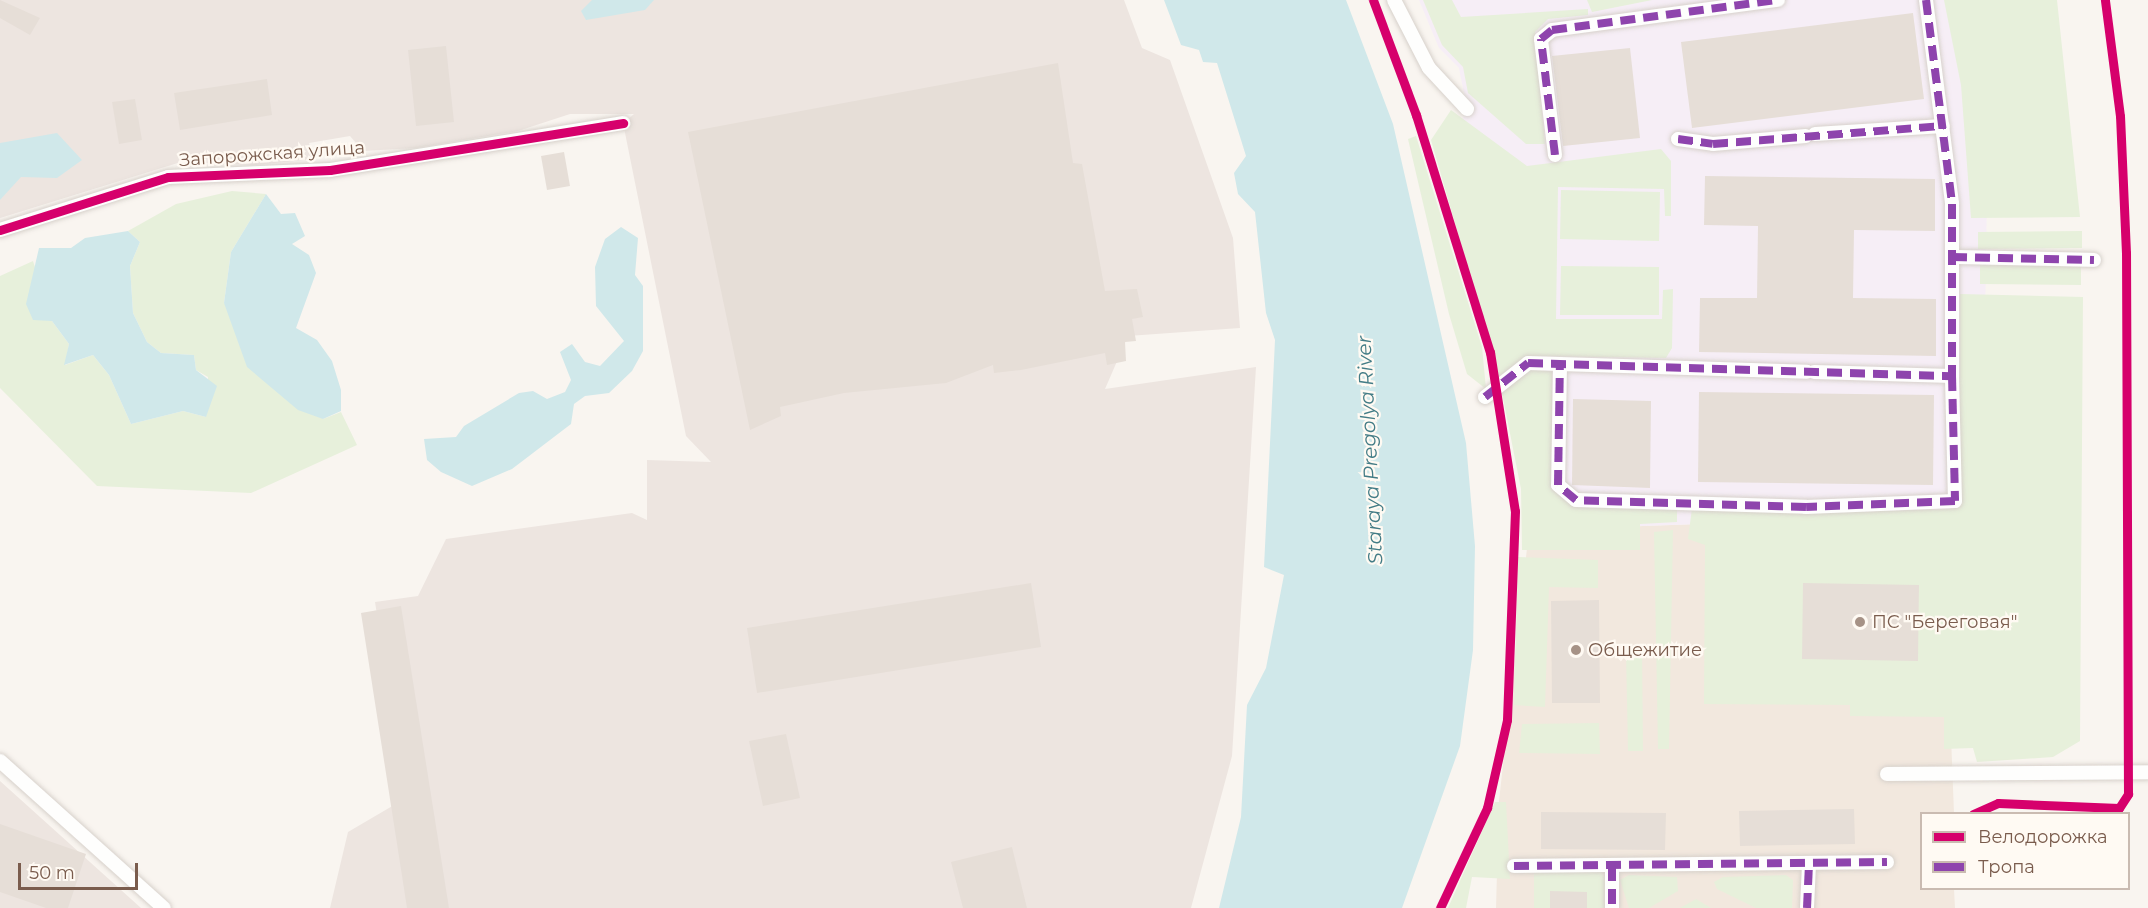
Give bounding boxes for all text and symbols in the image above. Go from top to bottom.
street label: Запорожская улица [178,137,366,171]
water label: Staraya Pregolya River [1352,335,1388,565]
place label: ПС "Береговая" [1872,611,2017,633]
marker: ПС "Береговая" [1853,615,1867,629]
place label: Общежитие [1588,639,1702,661]
marker: Общежитие [1569,643,1583,657]
legend [1920,812,2130,890]
text: Велодорожка [1978,826,2107,848]
scale bar [21,851,141,889]
text: Тропа [1978,856,2035,878]
text: 50 m [29,862,75,884]

